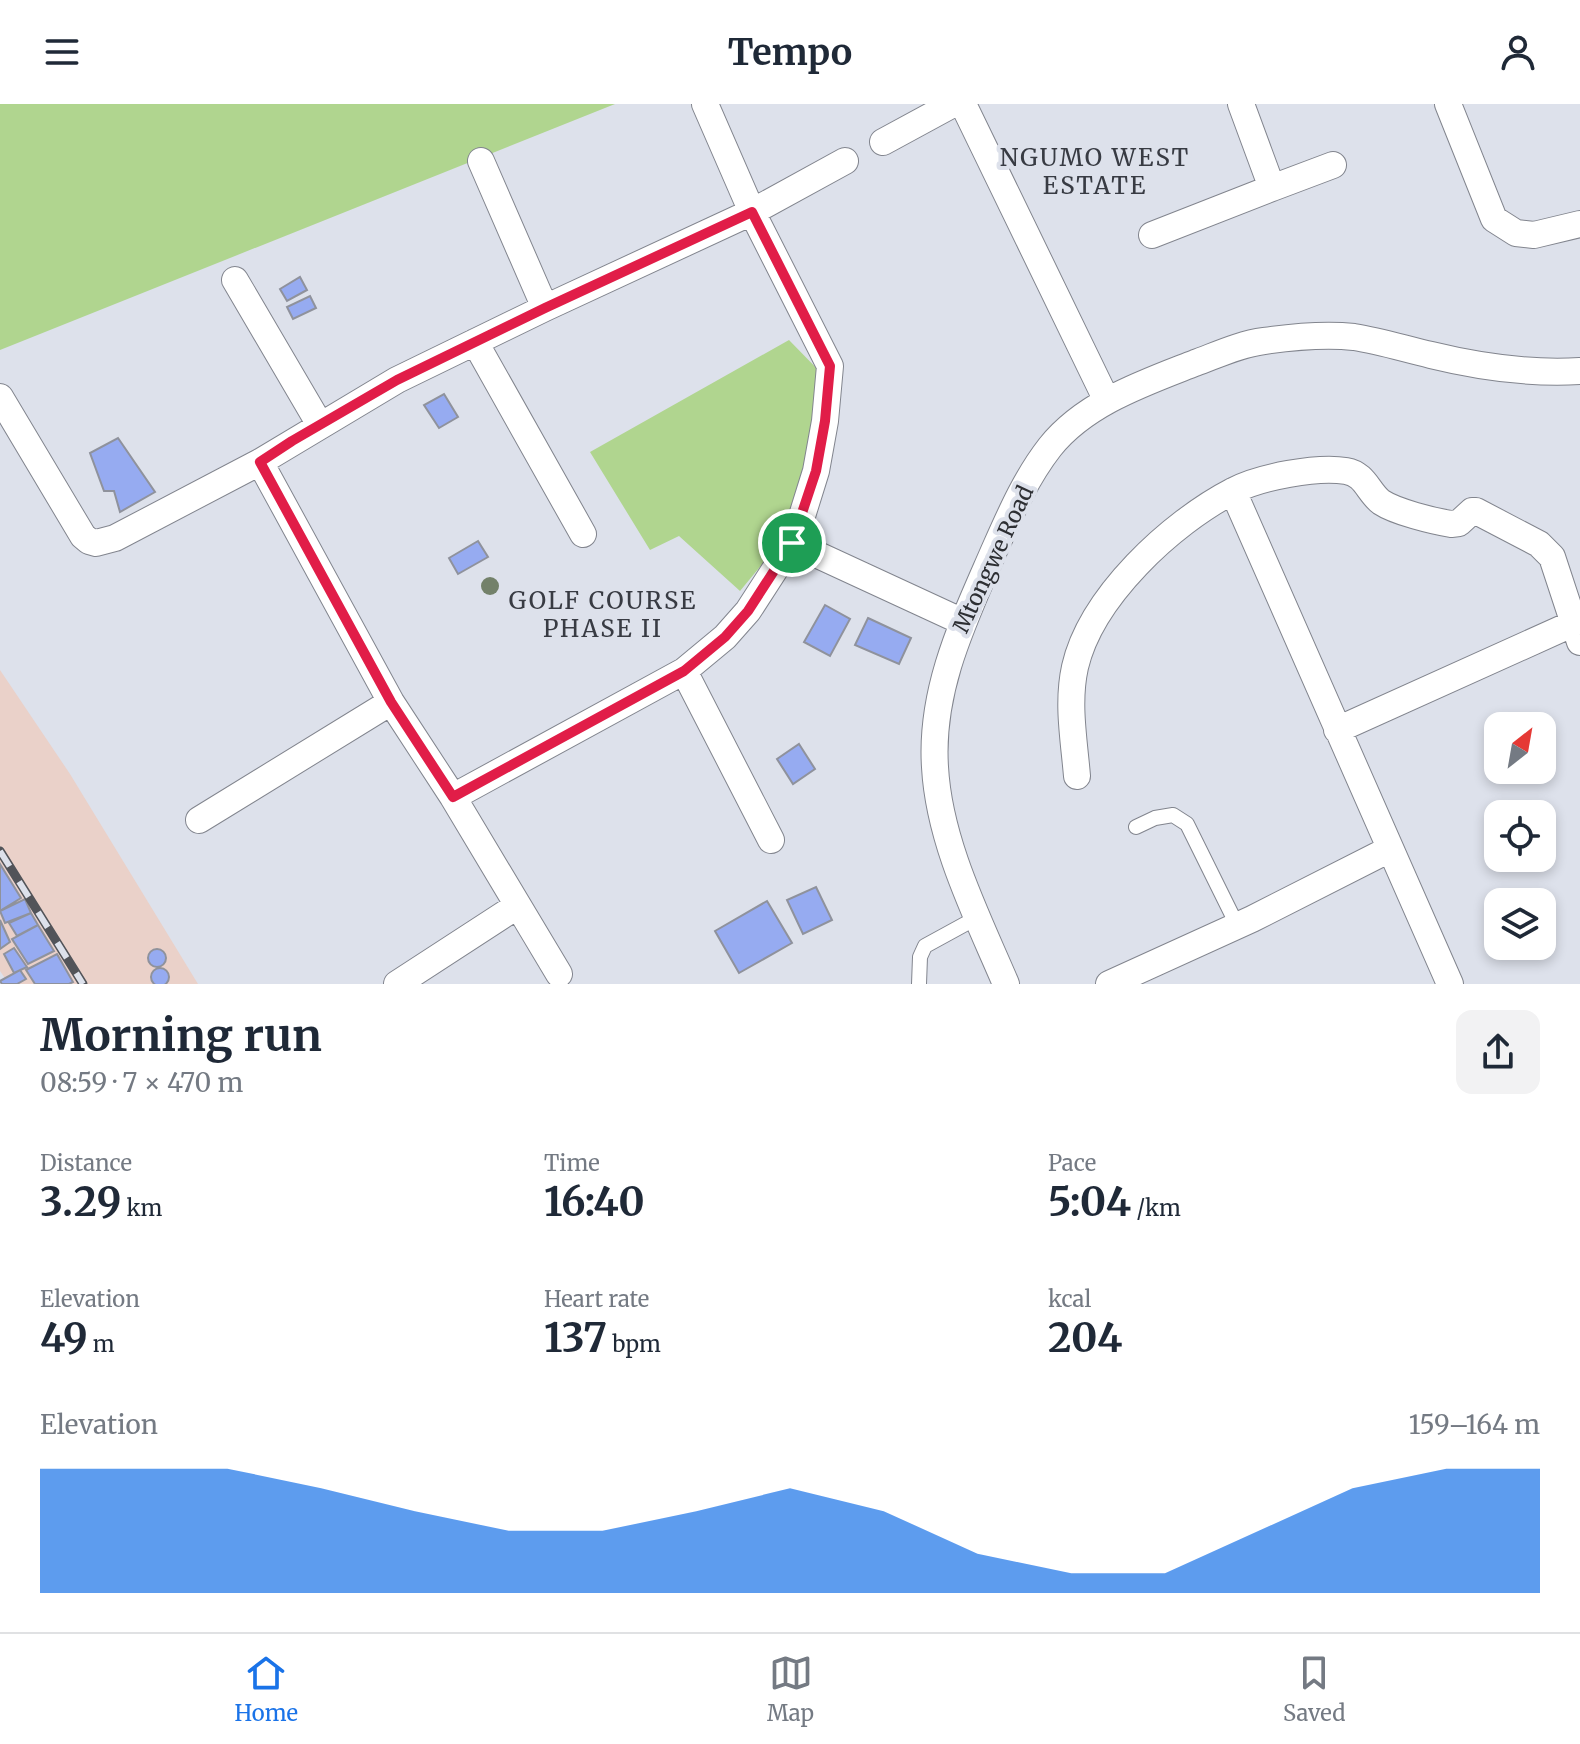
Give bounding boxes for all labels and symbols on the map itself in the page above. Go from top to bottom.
district label: NGUMO WEST ESTATE [1000,142,1190,201]
street label: Mtongwe Road [947,481,1039,637]
pin [758,509,826,577]
district label: GOLF COURSE PHASE II [509,585,697,644]
north arrow [1484,712,1556,784]

